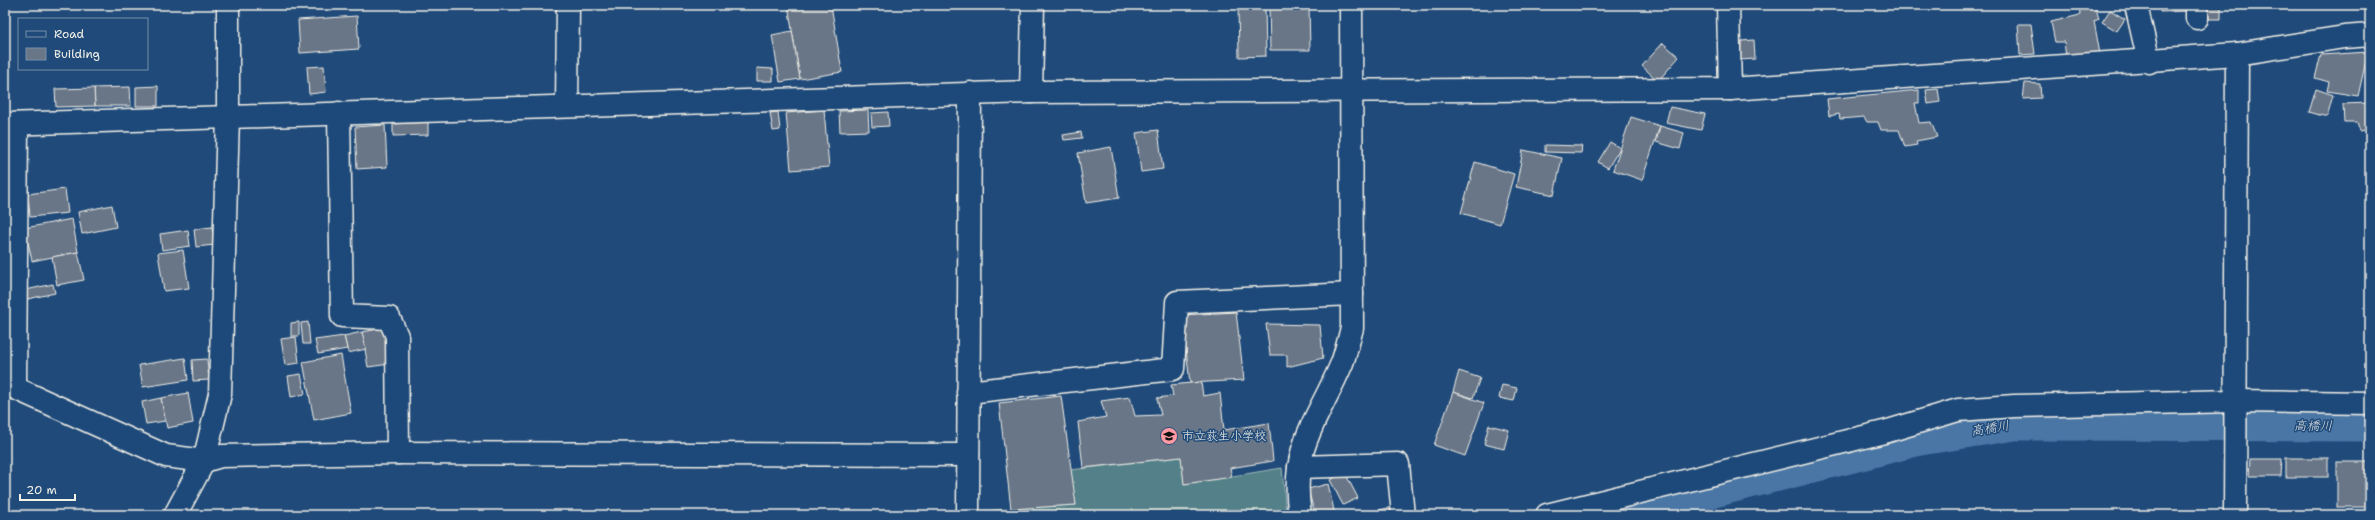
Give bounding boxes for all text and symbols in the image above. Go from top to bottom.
legend [18,18,148,70]
text: Road [54,26,85,42]
text: Building [54,46,100,62]
water label: 高橋川 [1969,417,2011,439]
water label: 高橋川 [2293,417,2333,434]
school or university icon: 市立荻生小学校 [1159,426,1179,446]
place label: 市立荻生小学校 [1182,428,1266,444]
scale bar [20,476,75,502]
text: 20 m [26,482,57,498]

